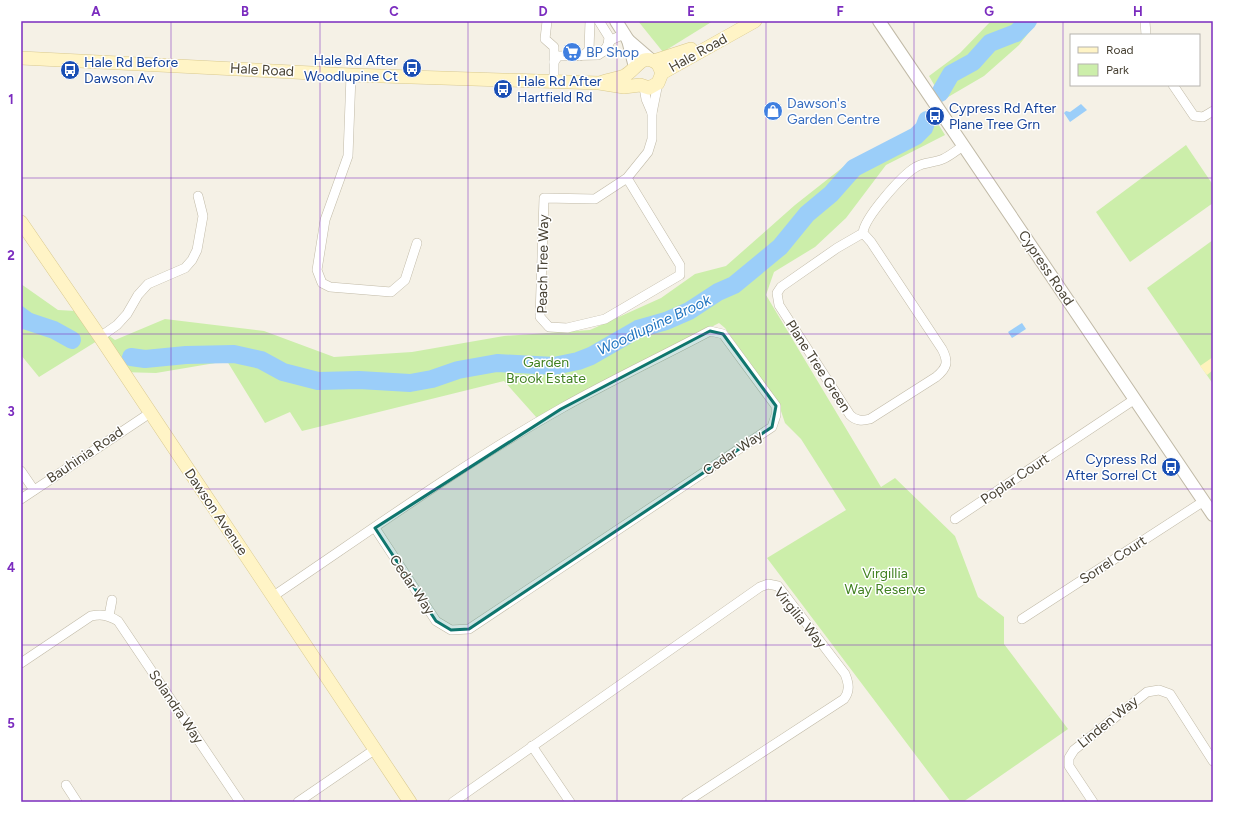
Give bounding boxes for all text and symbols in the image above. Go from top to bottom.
text: A [91,4,101,19]
text: B [241,4,249,19]
text: C [389,4,399,19]
text: D [538,4,548,19]
text: E [687,4,695,19]
text: F [836,4,844,19]
text: G [984,4,994,19]
text: H [1133,4,1143,19]
street label: Hale Road [666,30,730,76]
legend [1070,34,1200,86]
supermarket icon: BP Shop [561,41,583,63]
text: Road [1106,43,1134,57]
place label: BP Shop [586,44,639,61]
place label: Hale Rd After Woodlupine Ct [304,52,398,85]
place label: Hale Rd Before Dawson Av [84,54,178,87]
bus stop icon: Hale Rd After Woodlupine Ct [401,57,423,79]
bus stop icon: Hale Rd Before Dawson Av [59,59,81,81]
street label: Hale Road [230,60,294,80]
text: Park [1106,63,1129,77]
place label: Hale Rd After Hartfield Rd [517,73,602,106]
bus stop icon: Hale Rd After Hartfield Rd [492,78,514,100]
text: 1 [8,92,14,107]
place label: Dawson's Garden Centre [787,95,880,128]
shop icon: Dawson's Garden Centre [762,100,784,122]
place label: Cypress Rd After Plane Tree Grn [949,100,1057,133]
bus stop icon: Cypress Rd After Plane Tree Grn [924,105,946,127]
street label: Peach Tree Way [534,214,552,314]
street label: Cypress Road [1015,227,1077,309]
text: 2 [7,248,15,263]
water label: Woodlupine Brook [594,290,714,359]
street label: Plane Tree Green [782,317,854,415]
park label: Garden Brook Estate [506,354,586,387]
text: 3 [7,404,15,419]
street label: Bauhinia Road [44,423,126,487]
street label: Cedar Way [700,426,767,479]
street label: Poplar Court [978,450,1052,508]
place label: Cypress Rd After Sorrel Ct [1066,451,1157,484]
bus stop icon: Cypress Rd After Sorrel Ct [1160,456,1182,478]
street label: Dawson Avenue [181,465,251,559]
street label: Sorrel Court [1076,532,1150,588]
street label: Cedar Way [386,552,439,619]
text: 4 [7,560,15,575]
park label: Virgillia Way Reserve [845,565,926,598]
street label: Virgilia Way [770,584,830,652]
street label: Solandra Way [145,667,207,748]
street label: Linden Way [1074,692,1142,751]
text: 5 [7,716,15,731]

